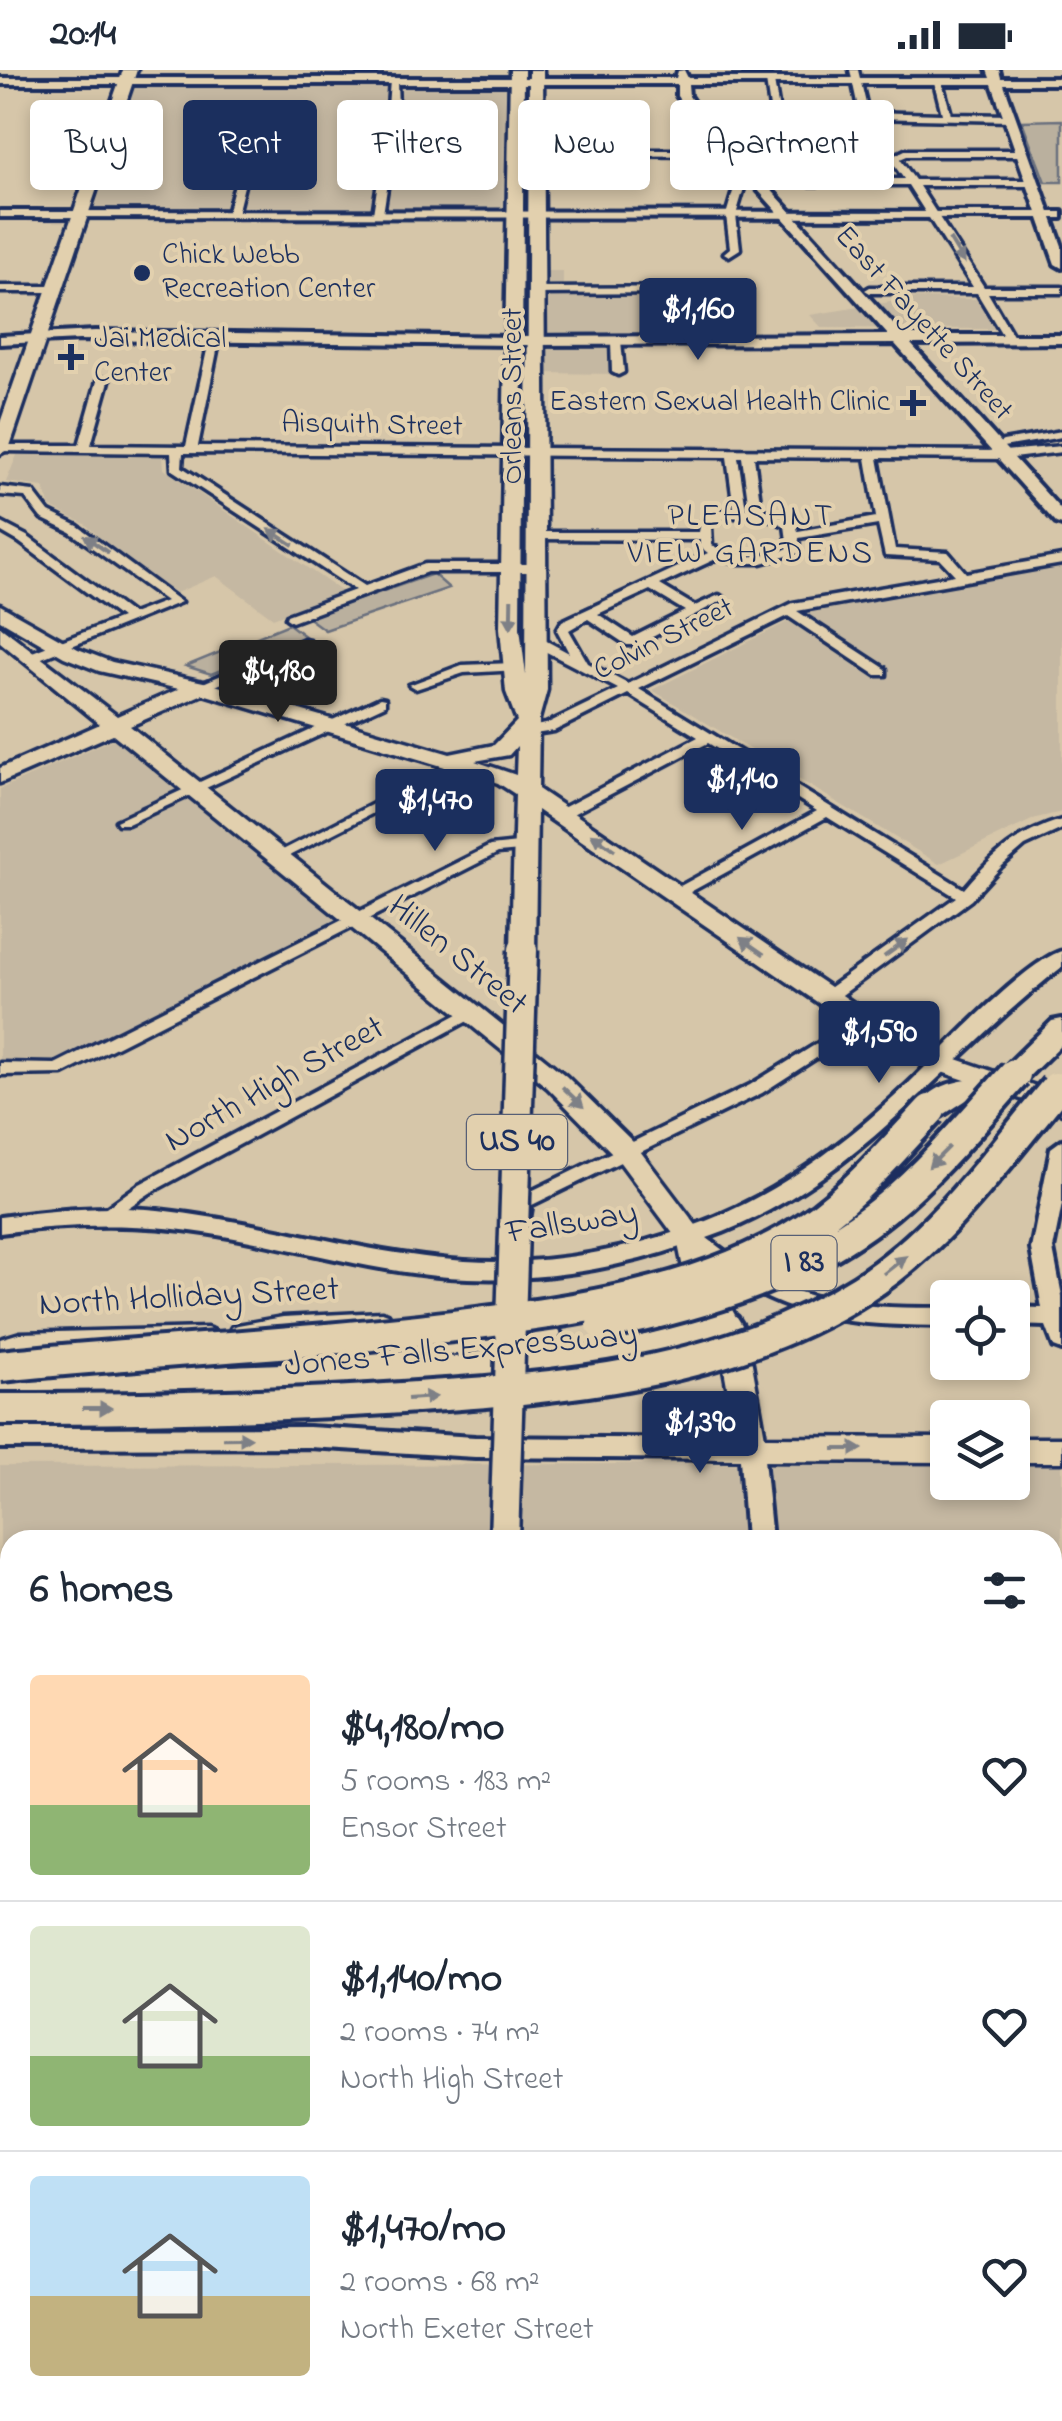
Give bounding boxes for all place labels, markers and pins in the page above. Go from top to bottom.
place label: Chick Webb Recreation Center [162,234,376,312]
marker: Chick Webb Recreation Center [131,262,153,284]
pin: $1,160 [617,278,779,363]
place label: Jai Medical Center [94,318,226,396]
marker: Jai Medical Center [58,344,84,370]
place label: Eastern Sexual Health Clinic [549,381,891,425]
marker: Eastern Sexual Health Clinic [900,390,926,416]
pin: $4,180 [197,640,359,725]
pin: $1,140 [661,748,823,833]
pin: $1,470 [354,769,516,854]
pin: $1,590 [798,1001,960,1086]
pin: $1,390 [619,1391,781,1476]

